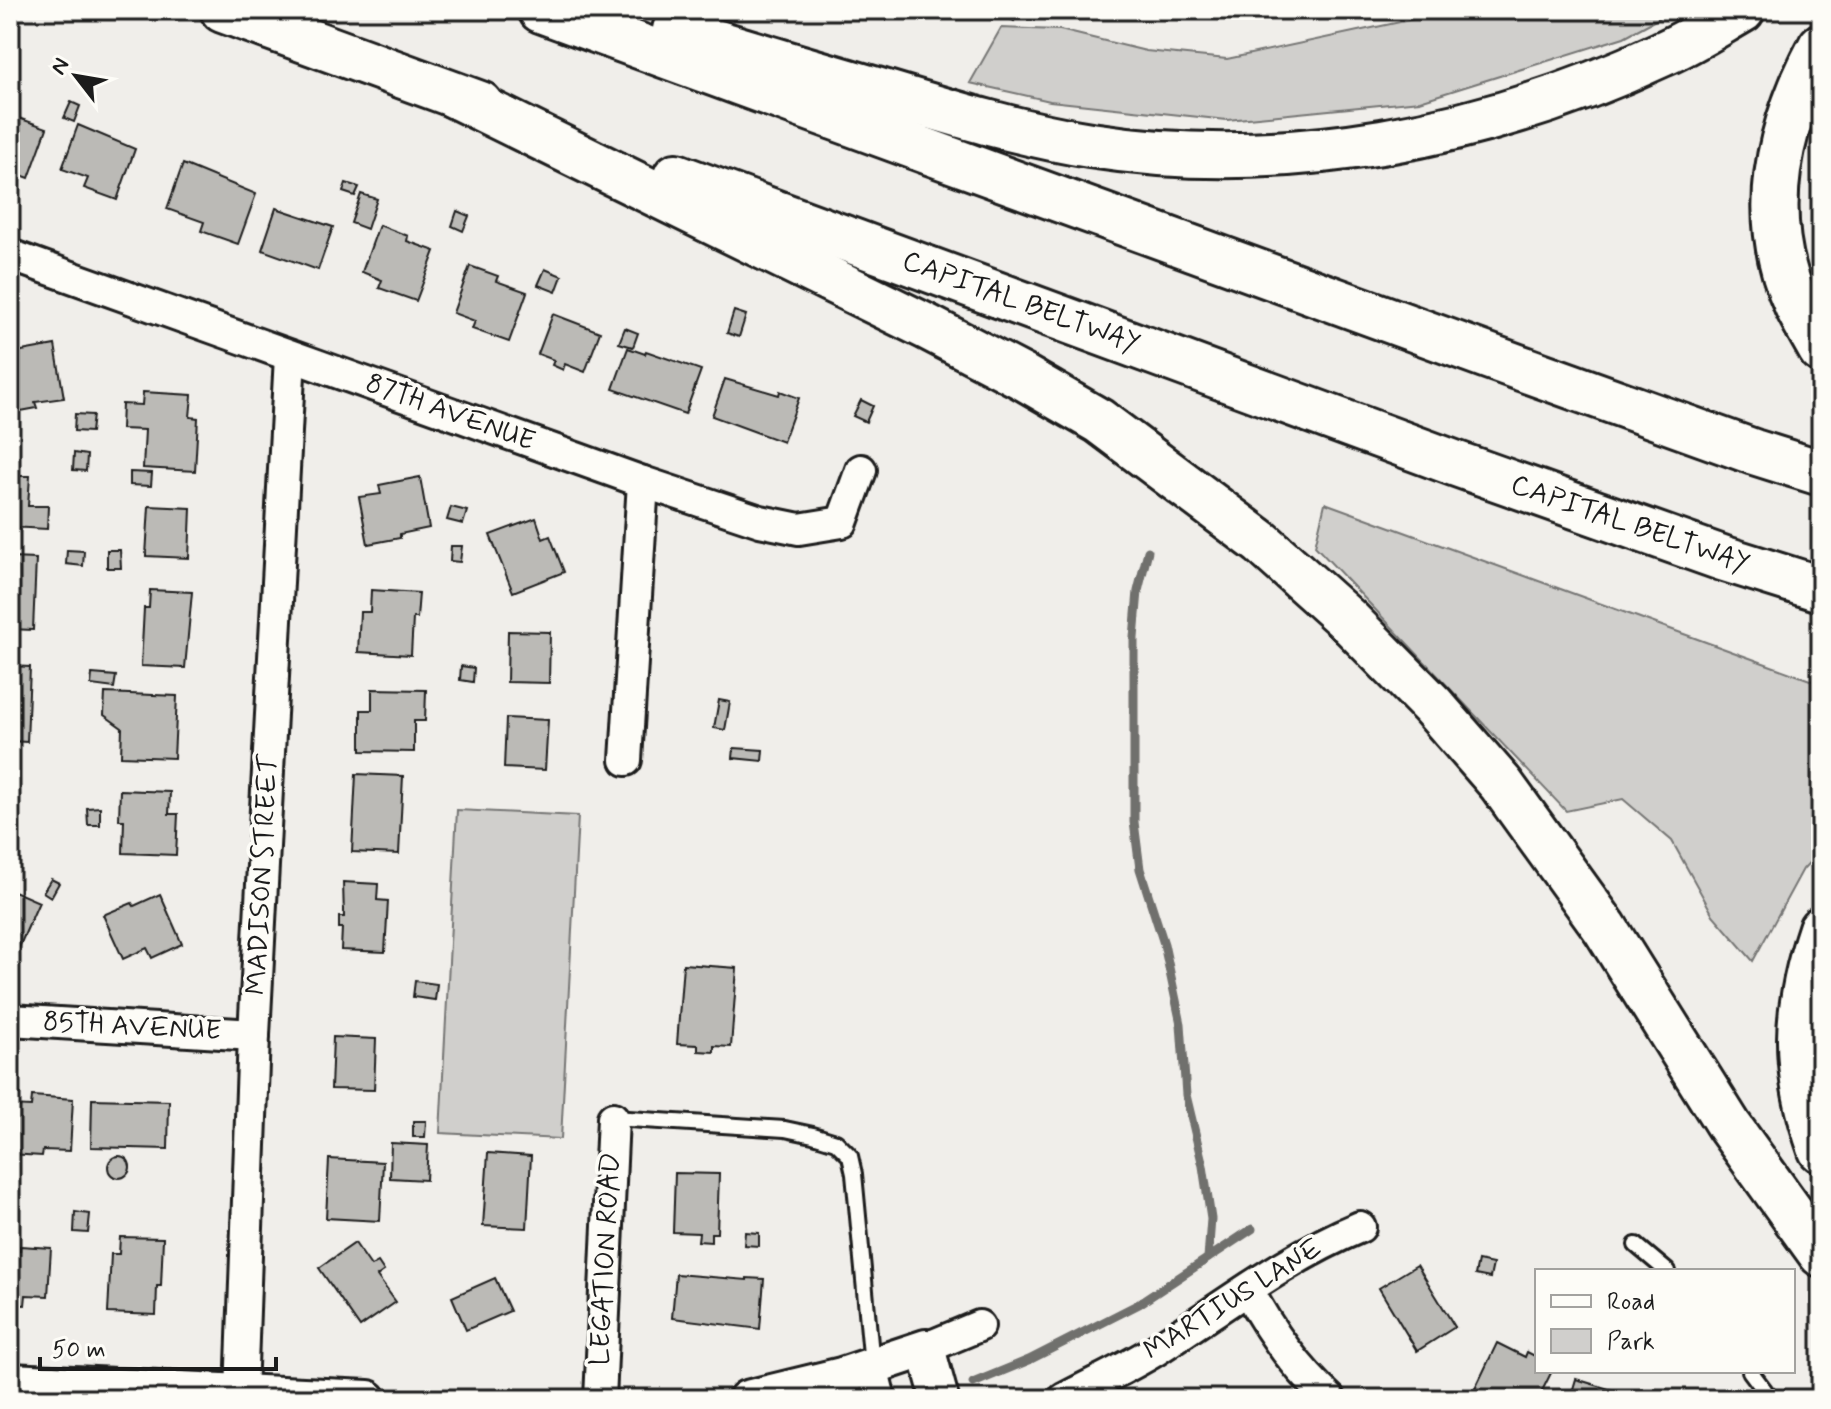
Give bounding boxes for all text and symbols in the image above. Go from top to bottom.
north arrow [36,36,116,116]
text: N [45,53,76,80]
street label: CAPITAL BELTWAY [897,243,1145,363]
street label: 87TH AVENUE [360,365,540,461]
street label: CAPITAL BELTWAY [1506,467,1754,583]
street label: MADISON STREET [238,753,288,996]
street label: 85TH AVENUE [42,1004,222,1050]
street label: LEGATION ROAD [582,1151,630,1367]
street label: MARTIUS LANE [1137,1230,1329,1370]
legend [1535,1269,1795,1373]
text: Road [1607,1287,1655,1318]
scale bar [40,1321,276,1371]
text: Park [1607,1327,1655,1358]
text: 50 m [52,1335,106,1366]

